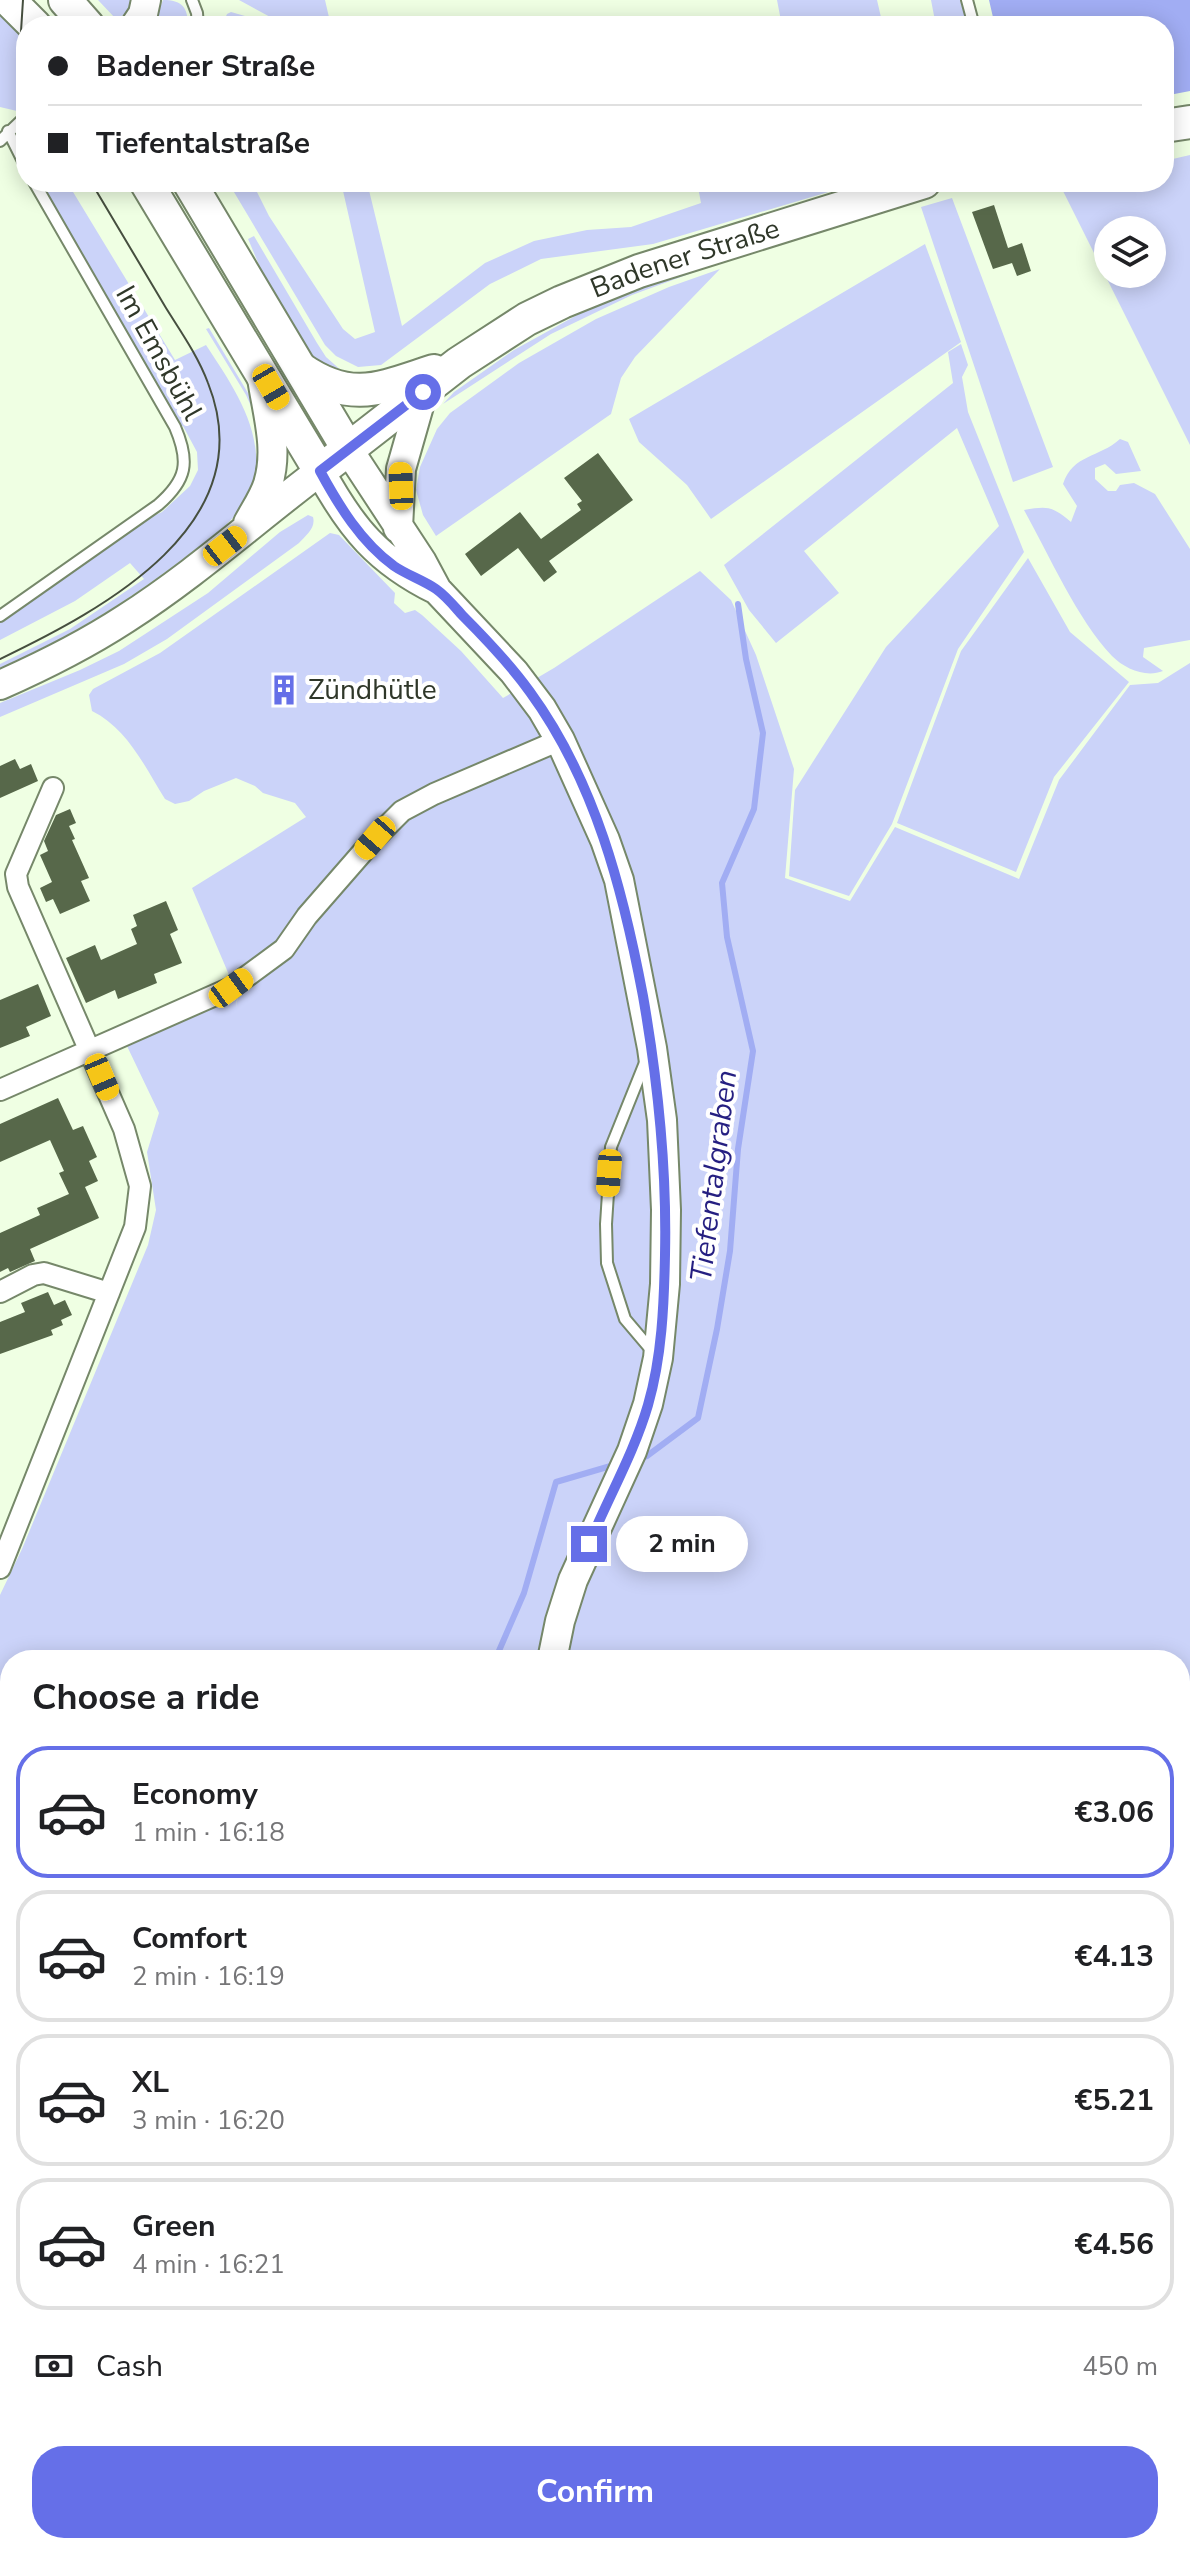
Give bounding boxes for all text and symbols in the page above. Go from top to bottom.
text: Badener Straße [96,46,315,87]
text: Tiefentalstraße [96,123,310,164]
street label: Badener Straße [585,209,784,308]
map controls [1094,216,1166,288]
button: layers [1094,216,1166,288]
street label: Im Emsbühl [106,279,212,428]
car [249,360,293,414]
route start [405,374,441,410]
car [388,462,414,510]
car [199,522,251,570]
place label: Zündhütle [308,671,437,709]
building icon: Zündhütle [267,673,301,707]
car [350,812,400,864]
car [205,964,257,1012]
car [82,1050,122,1104]
water label: Tiefentalgraben [681,1068,747,1284]
car [595,1148,623,1198]
callout: 2 min [617,1516,749,1572]
route end [571,1526,607,1562]
text: 2 min [648,1526,716,1561]
text: Choose a ride [32,1673,260,1722]
text: Economy [132,1774,258,1815]
icon: car [36,1776,108,1848]
text: €3.06 [1075,1792,1154,1833]
text: 1 min · 16:18 [132,1815,285,1850]
text: Comfort [132,1918,247,1959]
icon: car [36,1920,108,1992]
text: €4.13 [1075,1936,1154,1977]
text: 2 min · 16:19 [132,1959,285,1994]
text: XL [132,2062,169,2103]
icon: car [36,2064,108,2136]
text: €5.21 [1075,2080,1154,2121]
text: 3 min · 16:20 [132,2103,285,2138]
text: Green [132,2206,216,2247]
icon: car [36,2208,108,2280]
text: €4.56 [1075,2224,1154,2265]
text: 4 min · 16:21 [132,2247,285,2282]
icon: cash [32,2344,76,2388]
text: Cash [96,2346,163,2387]
text: 450 m [1082,2349,1158,2384]
button: Confirm [32,2446,1158,2538]

